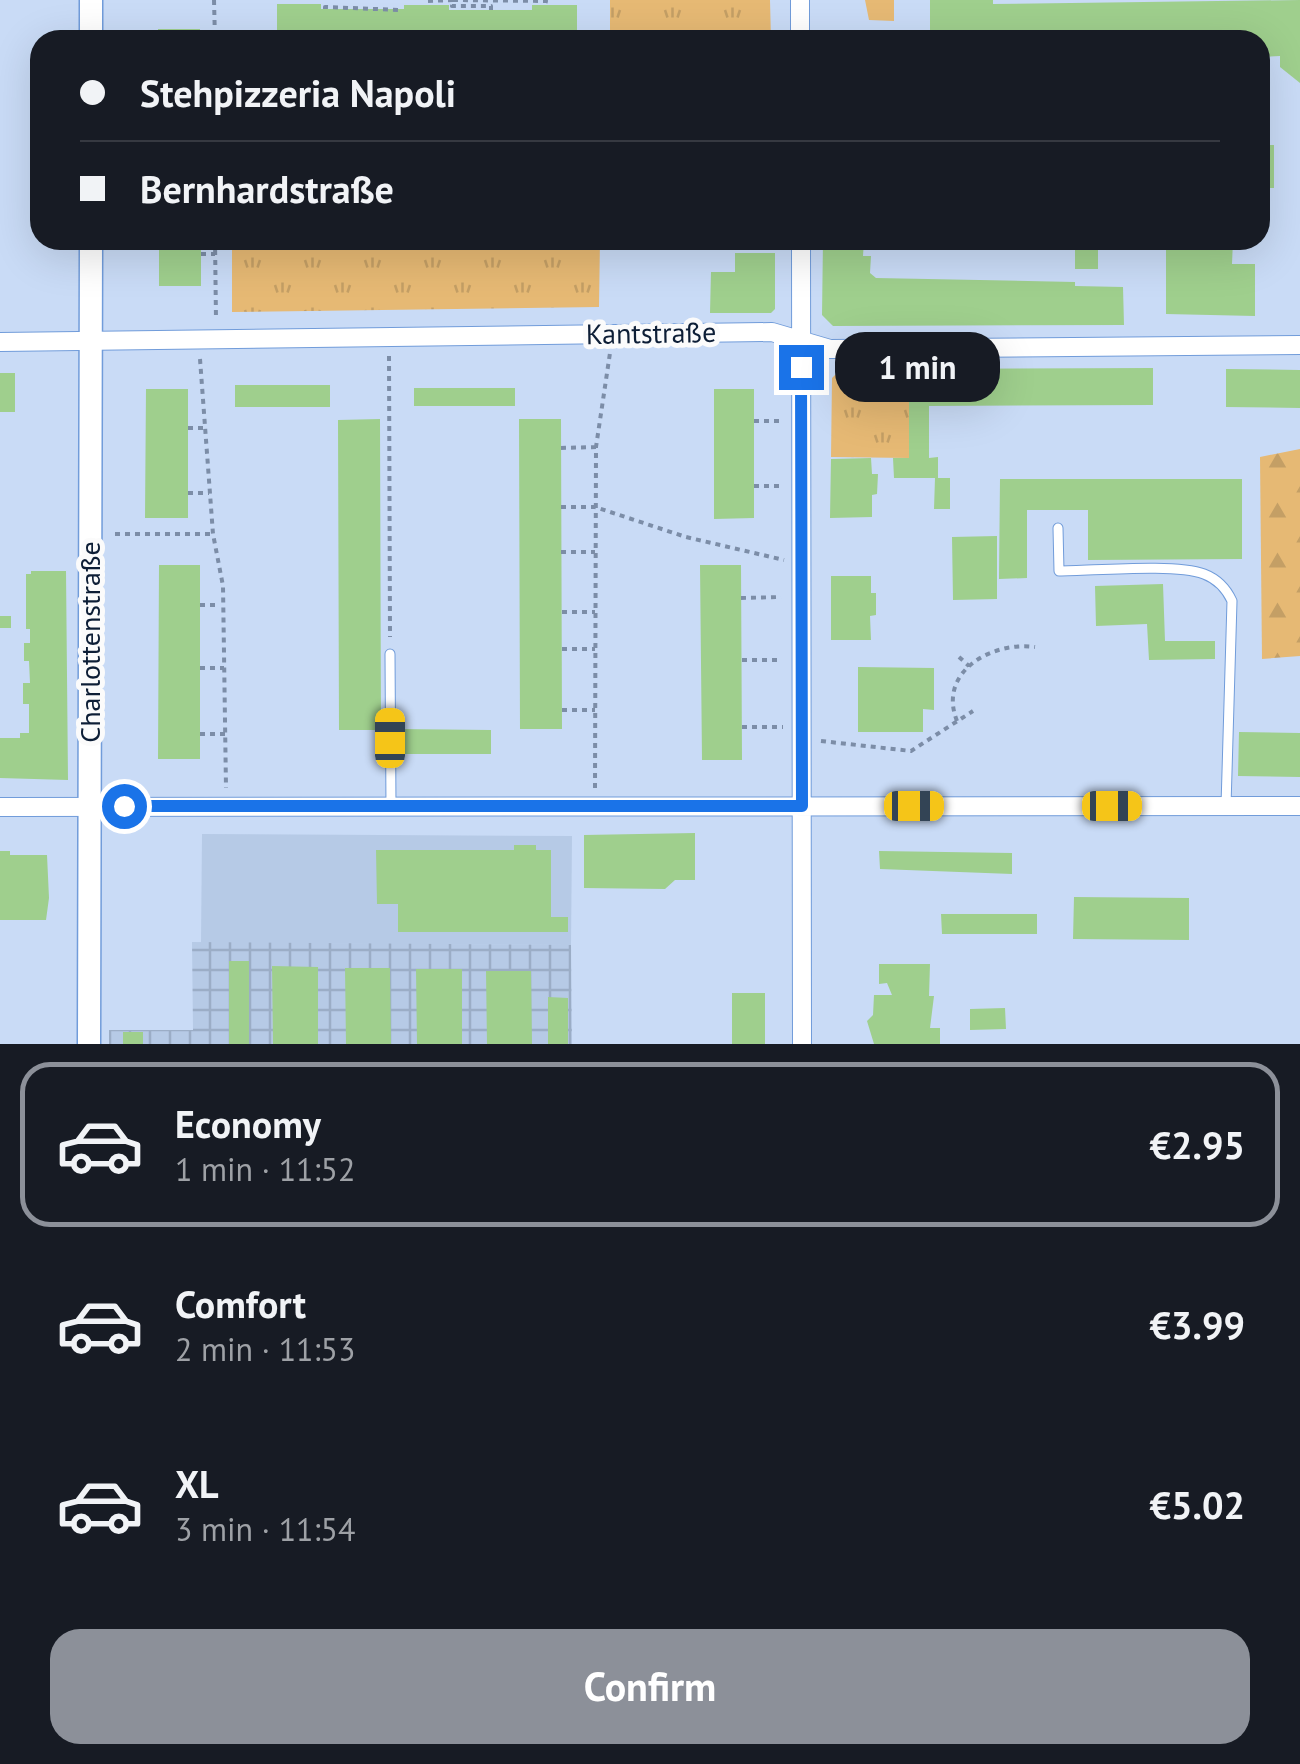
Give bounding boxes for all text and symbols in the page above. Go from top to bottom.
text: Stehpizzeria Napoli [140,68,456,117]
text: Bernhardstraße [140,164,394,213]
street label: Kantstraße [585,313,717,352]
callout: 1 min [836,332,1001,402]
route end [779,345,824,390]
text: 1 min [878,346,957,388]
street label: Charlottenstraße [71,541,108,743]
car [375,708,405,768]
route start [102,784,147,829]
car [884,791,944,821]
car [1082,791,1142,821]
text: Economy [175,1099,321,1148]
icon: car [55,1100,145,1190]
text: €2.95 [1149,1120,1245,1169]
text: 1 min · 11:52 [175,1148,355,1190]
text: Comfort [175,1279,306,1328]
icon: car [55,1280,145,1370]
text: €3.99 [1149,1300,1245,1349]
text: 2 min · 11:53 [175,1328,355,1370]
text: XL [175,1459,219,1508]
icon: car [55,1460,145,1550]
text: €5.02 [1149,1480,1245,1529]
text: 3 min · 11:54 [175,1508,355,1550]
button: Confirm [50,1629,1250,1744]

